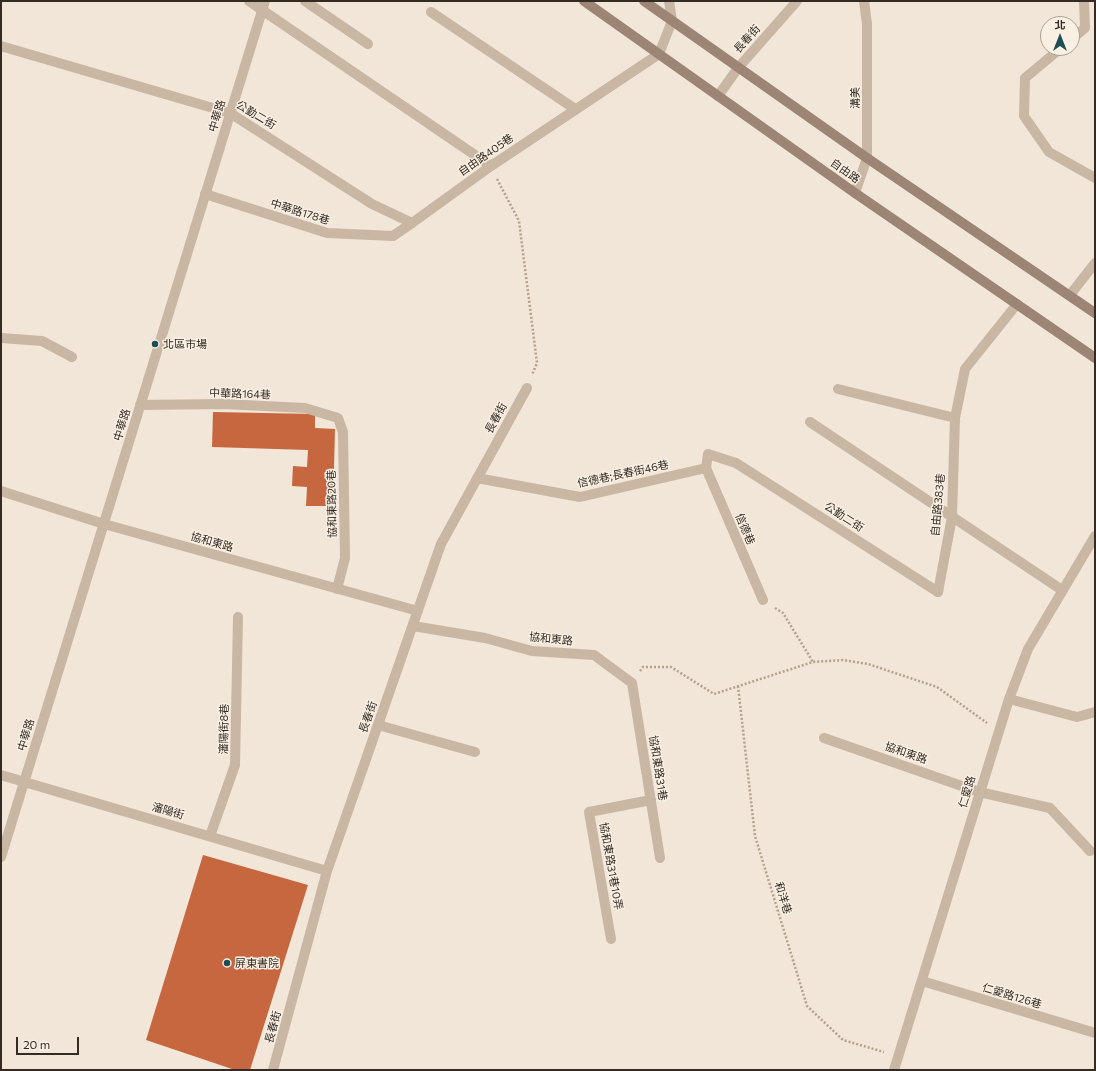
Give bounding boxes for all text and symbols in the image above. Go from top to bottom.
north arrow [1040,16,1080,56]
text: 北 [1055,18,1066,31]
street label: 長春街 [731,22,763,56]
street label: 溝美 [848,87,862,109]
street label: 中華路 [206,98,228,134]
street label: 公勤二街 [234,98,278,132]
street label: 自由路405巷 [456,131,516,179]
street label: 自由路 [828,156,862,186]
street label: 中華路178巷 [269,197,331,227]
place label: 北區市場 [163,337,207,351]
marker: 北區市場 [150,339,160,349]
street label: 中華路164巷 [209,386,271,402]
street label: 長春街 [482,400,510,436]
street label: 中華路 [111,407,133,443]
street label: 信德巷;長春街46巷 [576,458,670,490]
street label: 協和東路20巷 [325,470,339,538]
street label: 自由路383巷 [929,473,947,537]
street label: 公勤二街 [822,499,866,535]
street label: 信德巷 [732,511,758,547]
street label: 協和東路 [189,530,235,554]
street label: 協和東路 [528,630,574,648]
street label: 長春街 [356,699,380,735]
street label: 瀋陽街8巷 [217,704,231,754]
street label: 中華路 [15,717,37,753]
street label: 協和東路31巷 [646,734,670,802]
street label: 協和東路 [883,740,929,766]
street label: 仁愛路 [956,774,978,810]
street label: 瀋陽街 [150,800,186,822]
street label: 協和東路31巷10弄 [597,821,625,911]
street label: 和洋巷 [772,880,794,916]
place label: 屏東書院 [235,956,279,970]
marker: 屏東書院 [222,958,232,968]
street label: 仁愛路126巷 [981,981,1043,1011]
street label: 長春街 [262,1009,284,1045]
scale bar [18,1029,81,1055]
text: 20 m [23,1037,50,1051]

